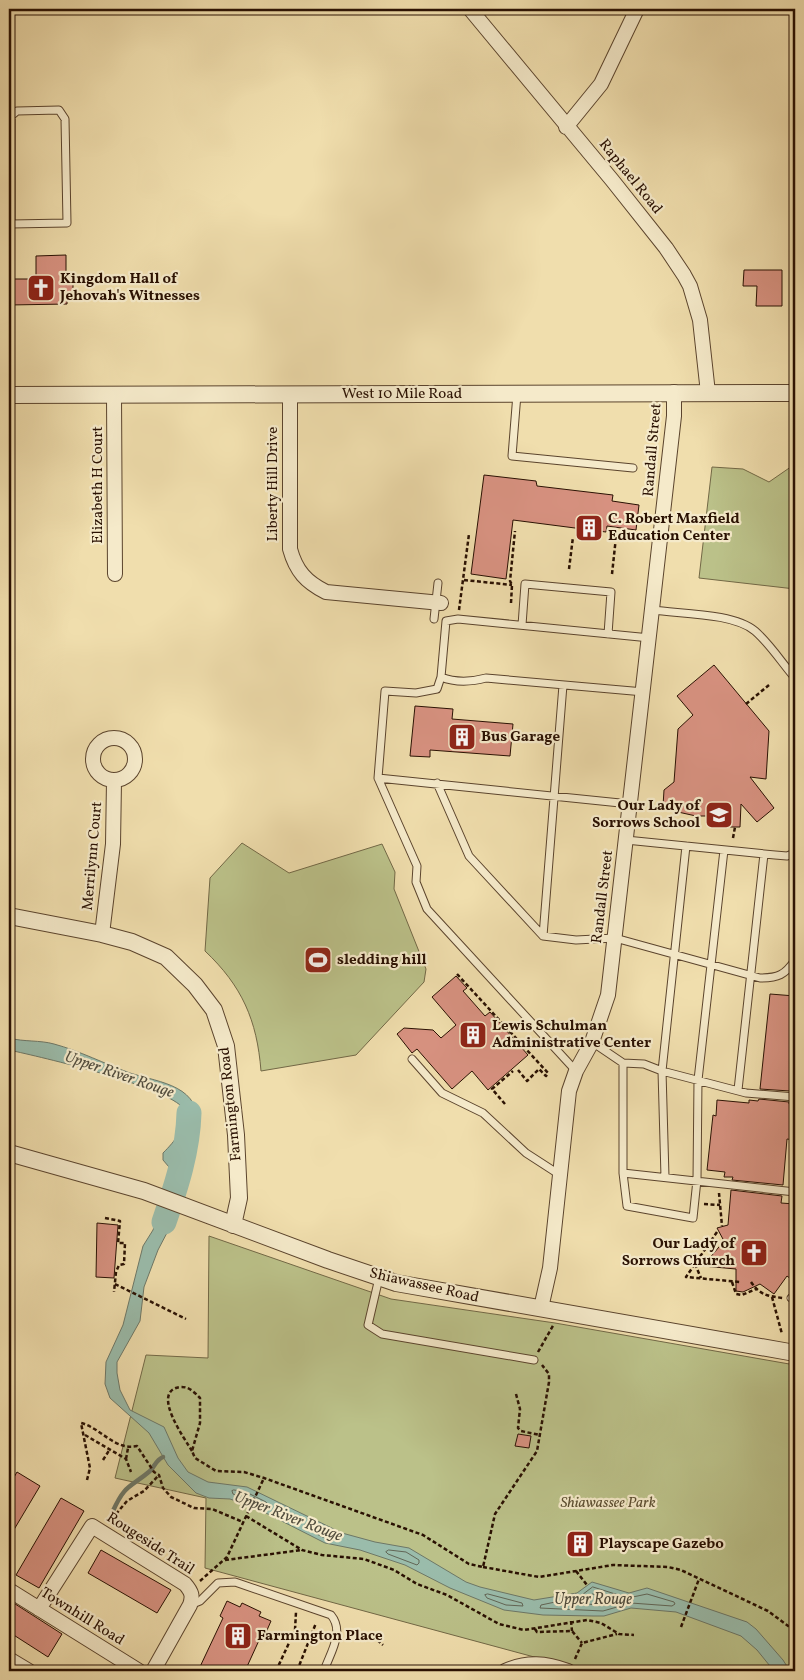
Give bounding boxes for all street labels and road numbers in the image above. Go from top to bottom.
street label: Raphael Road [593,135,667,219]
street label: West 10 Mile Road [342,384,462,405]
street label: Randall Street [638,402,668,498]
street label: Elizabeth H Court [88,426,109,544]
street label: Liberty Hill Drive [263,427,284,541]
street label: Merrilynn Court [78,801,108,911]
street label: Randall Street [587,849,619,945]
street label: Farmington Road [215,1046,247,1162]
street label: Shiawassee Road [367,1263,481,1309]
street label: Rougeside Trail [102,1508,198,1580]
street label: Townhill Road [36,1583,128,1651]

